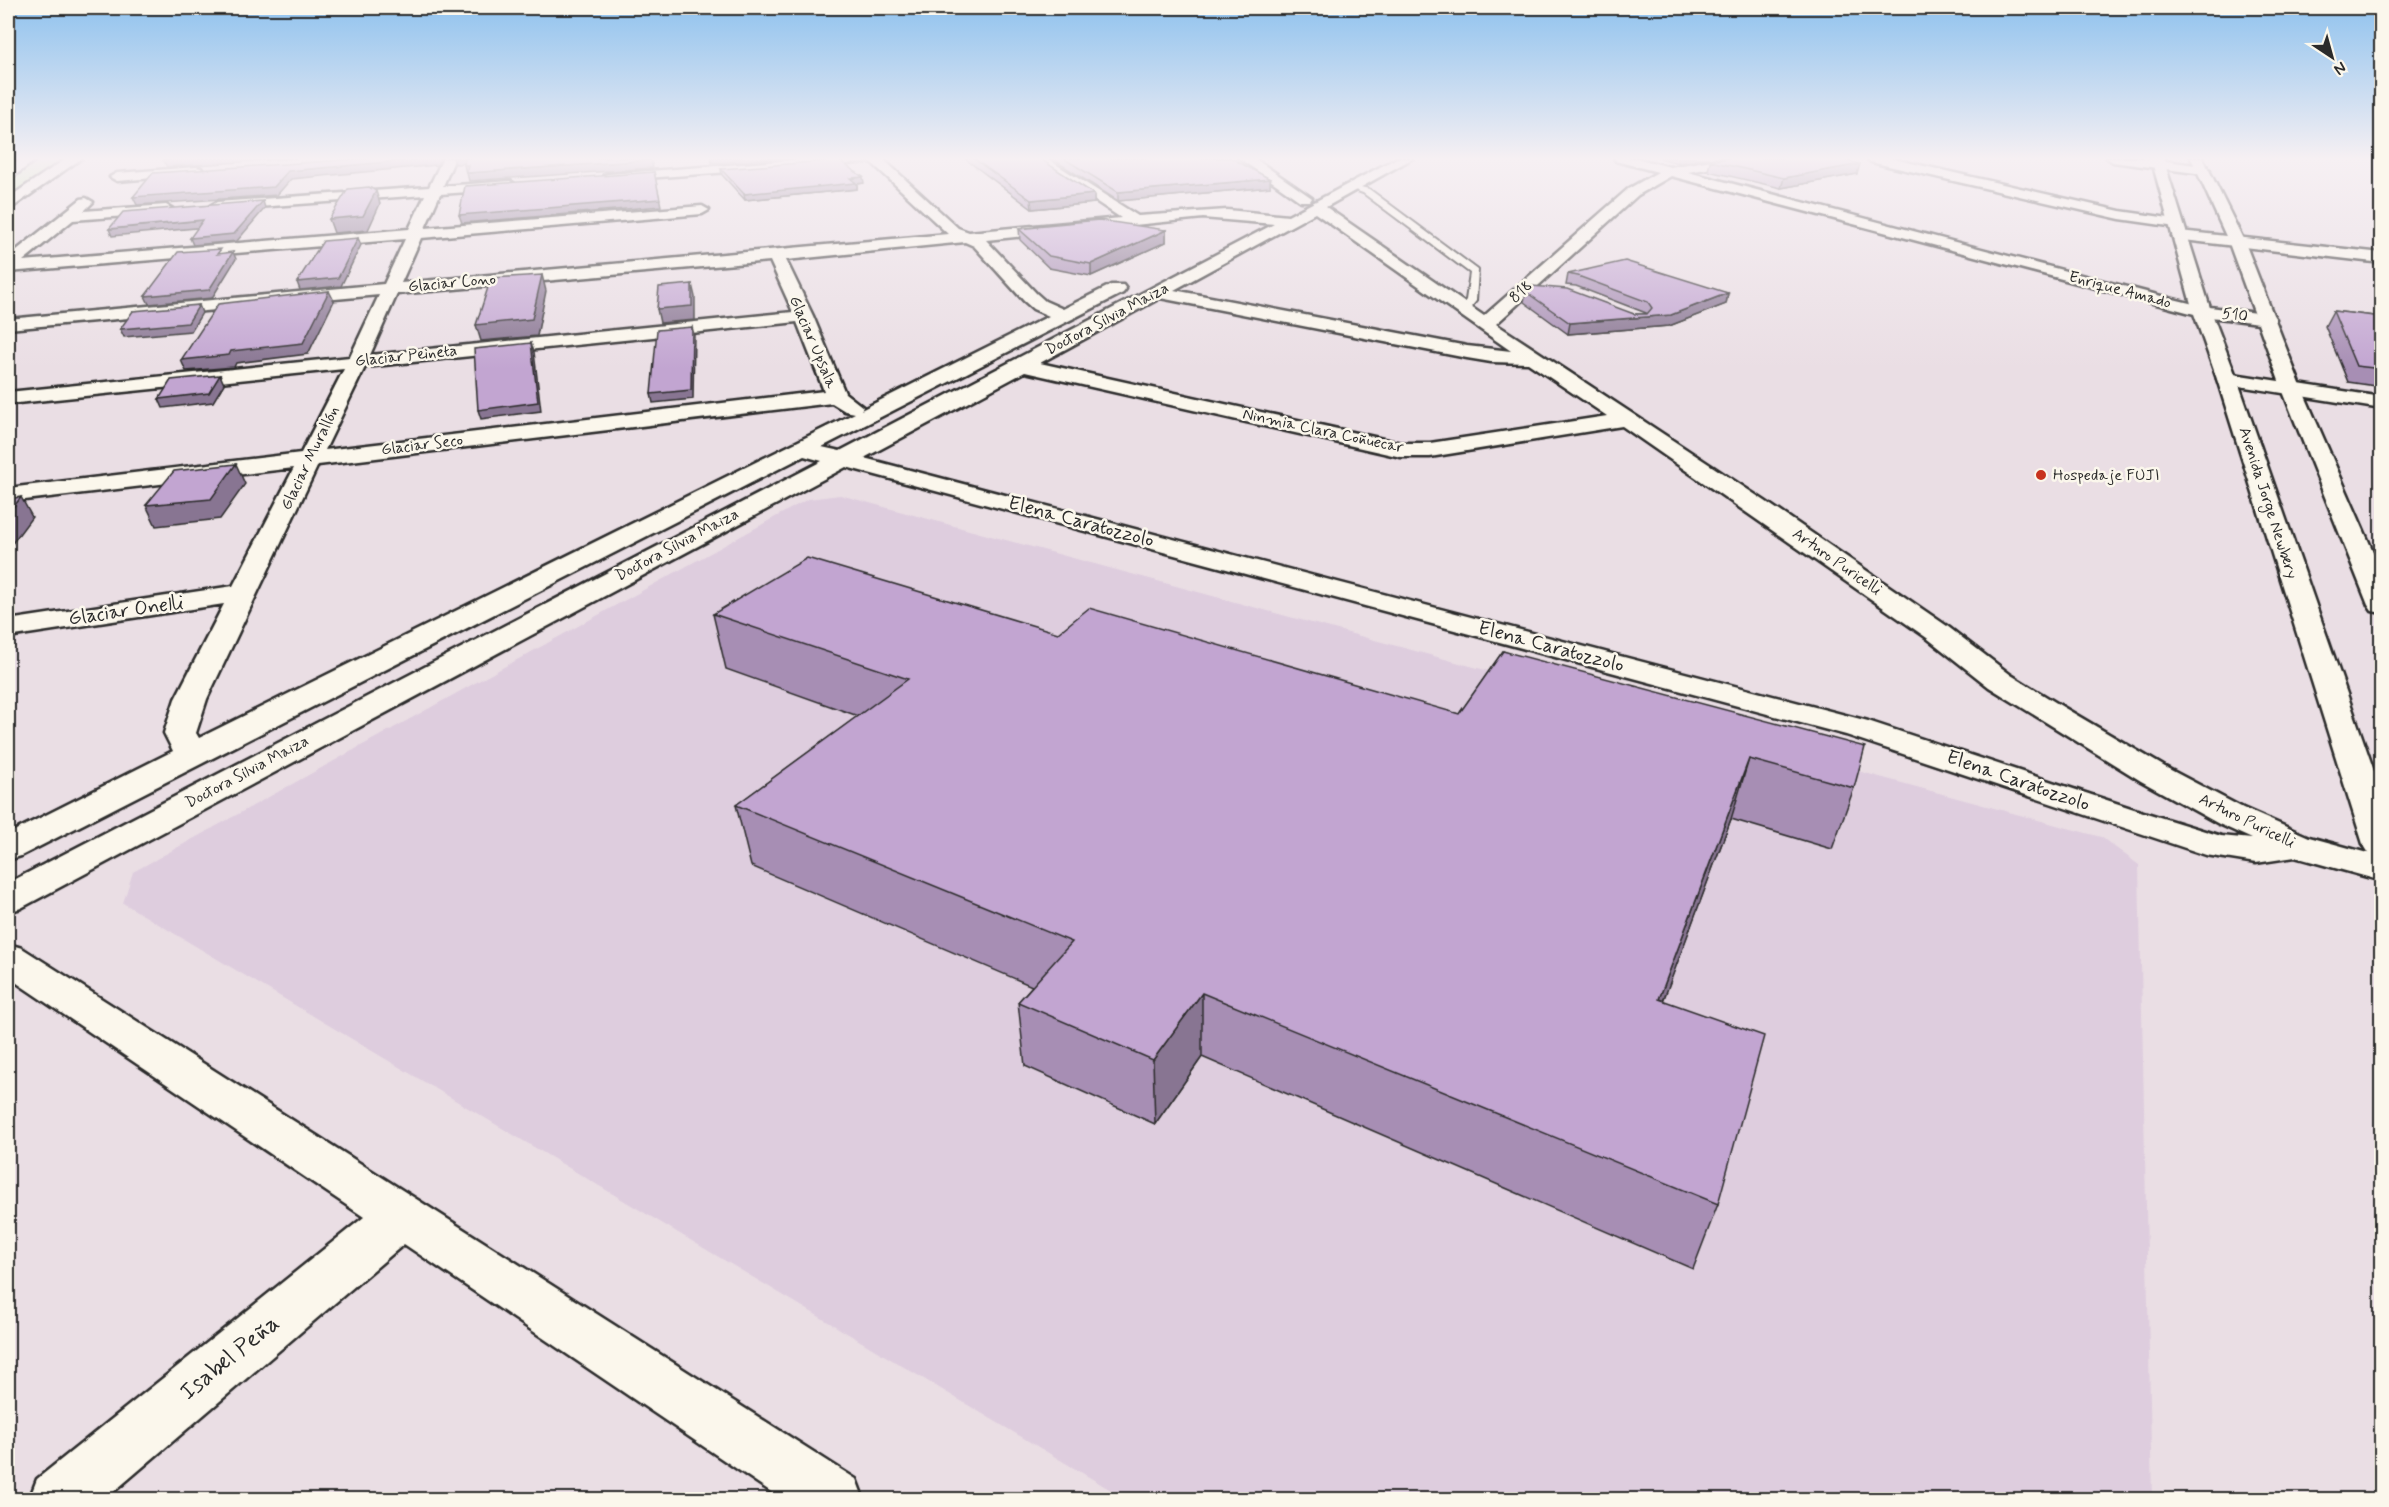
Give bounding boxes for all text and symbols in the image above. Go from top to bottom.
north arrow [2302,27,2362,87]
text: N [2329,56,2350,80]
street label: Enrique Amado [2066,266,2174,314]
street label: Glaciar Cono [407,269,497,297]
street label: 818 [1505,276,1537,308]
street label: Doctora Silvia Maiza [1042,277,1173,360]
street label: Glaciar Upsala [784,293,842,392]
street label: 510 [2221,303,2249,327]
street label: Glaciar Peineta [354,340,458,372]
street label: Glaciar Murallón [276,402,344,514]
street label: Ninmia Clara Coñuecar [1241,404,1406,458]
street label: Avenida Jorge Newbery [2233,424,2302,582]
street label: Glaciar Seco [380,430,464,460]
place label: Hospedaje FUJI [2053,465,2159,486]
marker: Hospedaje FUJI [2034,468,2048,482]
street label: Elena Caratozzolo [1005,490,1157,554]
street label: Doctora Silvia Maiza [612,503,743,586]
street label: Arturo Puricelli [1788,523,1886,601]
street label: Glaciar Onelli [67,590,185,632]
street label: Elena Caratozzolo [1475,615,1627,679]
street label: Doctora Silvia Maiza [182,730,313,813]
street label: Elena Caratozzolo [1943,744,2093,818]
street label: Arturo Puricelli [2195,789,2299,853]
street label: Isabel Peña [174,1308,286,1408]

